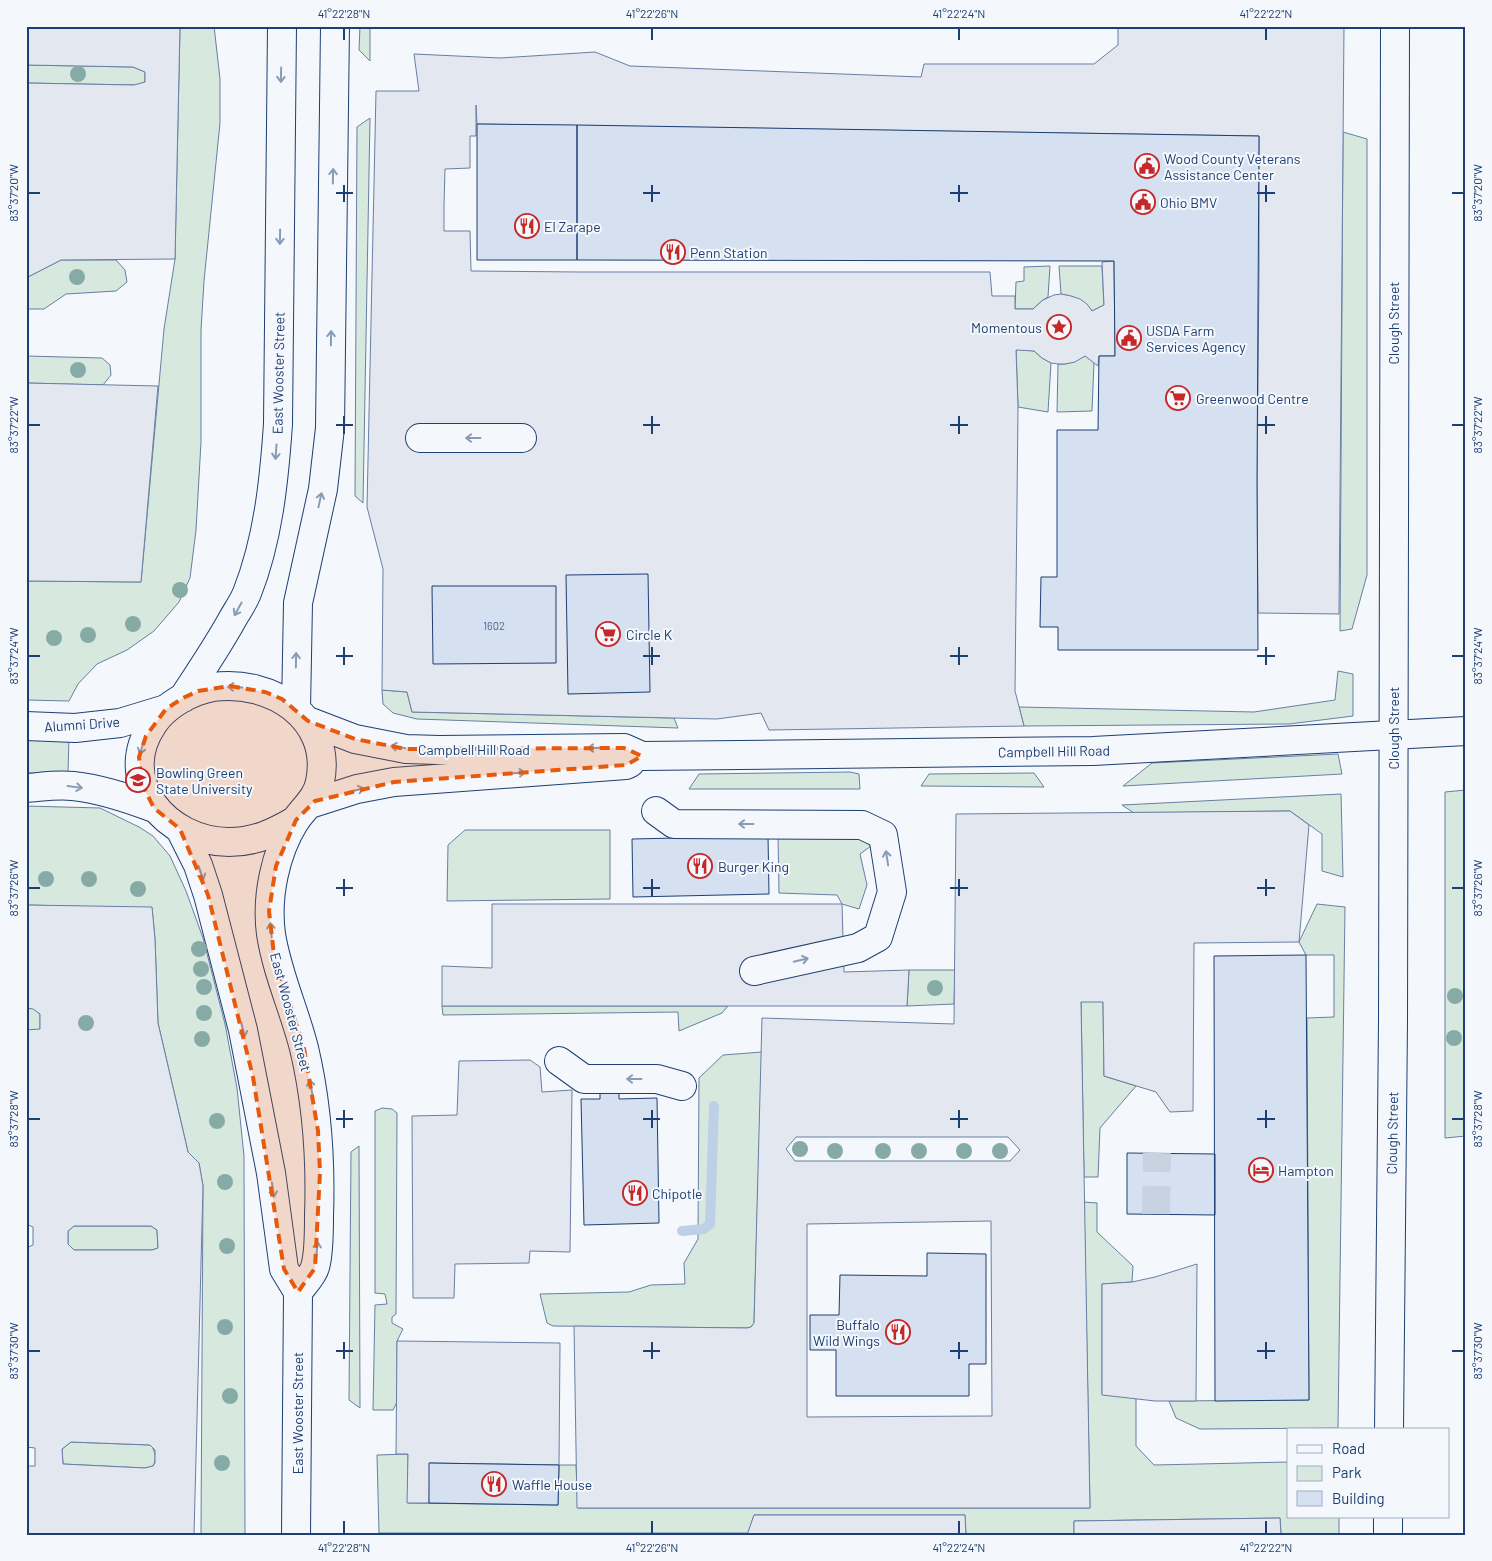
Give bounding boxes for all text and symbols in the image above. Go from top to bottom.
text: 41°22'28"N [318,6,370,20]
text: 41°22'26"N [626,6,678,20]
text: 41°22'24"N [933,6,985,20]
text: 41°22'22"N [1240,6,1292,20]
one-way arrow [276,66,286,83]
place label: Wood County Veterans Assistance Center [1164,150,1301,183]
public building icon: Wood County Veterans Assistance Center [1134,153,1160,179]
text: 83°37'20"W [6,164,20,222]
text: 83°37'20"W [1470,164,1484,222]
one-way arrow [328,168,338,184]
public building icon: Ohio BMV [1130,189,1156,215]
place label: Ohio BMV [1160,194,1217,211]
restaurant icon: El Zarape [514,213,540,239]
place label: El Zarape [544,218,601,235]
one-way arrow [275,229,285,245]
restaurant icon: Penn Station [660,239,686,265]
place label: Penn Station [690,244,768,261]
street label: Clough Street [1385,282,1402,364]
street label: East Wooster Street [268,312,288,434]
place icon: Momentous [1046,314,1072,340]
place label: Momentous [971,319,1042,336]
place label: USDA Farm Services Agency [1146,322,1246,355]
public building icon: USDA Farm Services Agency [1116,325,1142,351]
one-way arrow [326,330,336,346]
supermarket icon: Greenwood Centre [1165,385,1191,411]
place label: Greenwood Centre [1196,390,1309,407]
text: 83°37'22"W [6,396,20,454]
text: 83°37'22"W [1470,396,1484,454]
one-way arrow [465,433,482,443]
one-way arrow [271,444,281,460]
one-way arrow [316,493,325,509]
one-way arrow [233,602,243,617]
house number: 1602 [483,619,505,632]
supermarket icon: Circle K [595,621,621,647]
place label: Circle K [626,626,673,643]
text: 83°37'24"W [6,627,20,685]
text: 83°37'24"W [1470,627,1484,685]
one-way arrow [292,652,301,668]
one-way arrow [227,682,244,692]
street label: Clough Street [1385,687,1402,769]
street label: Alumni Drive [44,713,120,735]
one-way arrow [137,739,147,755]
street label: Campbell Hill Road [418,741,530,758]
one-way arrow [390,742,406,751]
street label: Campbell Hill Road [998,742,1110,760]
one-way arrow [587,743,604,753]
place label: Bowling Green State University [156,764,253,797]
school or university icon: Bowling Green State University [125,767,151,793]
one-way arrow [510,768,526,777]
one-way arrow [66,782,82,792]
one-way arrow [349,785,365,794]
one-way arrow [738,819,754,829]
one-way arrow [881,850,891,866]
restaurant icon: Burger King [687,853,713,879]
place label: Burger King [718,858,789,875]
text: 83°37'26"W [6,859,20,916]
text: 83°37'26"W [1470,859,1484,916]
one-way arrow [196,865,206,881]
one-way arrow [266,923,276,939]
street label: East Wooster Street [267,951,315,1073]
one-way arrow [793,955,809,964]
one-way arrow [239,1022,248,1038]
one-way arrow [627,1074,643,1084]
one-way arrow [306,1080,316,1096]
text: 83°37'28"W [6,1090,20,1147]
text: 83°37'28"W [1470,1090,1484,1147]
street label: Clough Street [1383,1091,1401,1175]
hotel icon: Hampton [1248,1157,1274,1183]
place label: Hampton [1278,1162,1334,1179]
restaurant icon: Chipotle [622,1180,648,1206]
one-way arrow [268,1181,278,1197]
place label: Chipotle [652,1185,703,1202]
one-way arrow [312,1241,322,1257]
place label: Buffalo Wild Wings [813,1316,880,1349]
restaurant icon: Buffalo Wild Wings [885,1319,911,1345]
text: 83°37'30"W [6,1322,20,1380]
text: 83°37'30"W [1470,1322,1484,1380]
street label: East Wooster Street [289,1352,306,1474]
legend [1287,1428,1450,1518]
text: Road [1332,1439,1365,1457]
text: Park [1332,1463,1362,1481]
restaurant icon: Waffle House [481,1471,507,1497]
place label: Waffle House [512,1476,592,1493]
text: Building [1332,1489,1385,1507]
text: 41°22'28"N [318,1540,370,1554]
text: 41°22'26"N [626,1540,678,1554]
text: 41°22'24"N [933,1540,985,1554]
text: 41°22'22"N [1240,1540,1292,1554]

